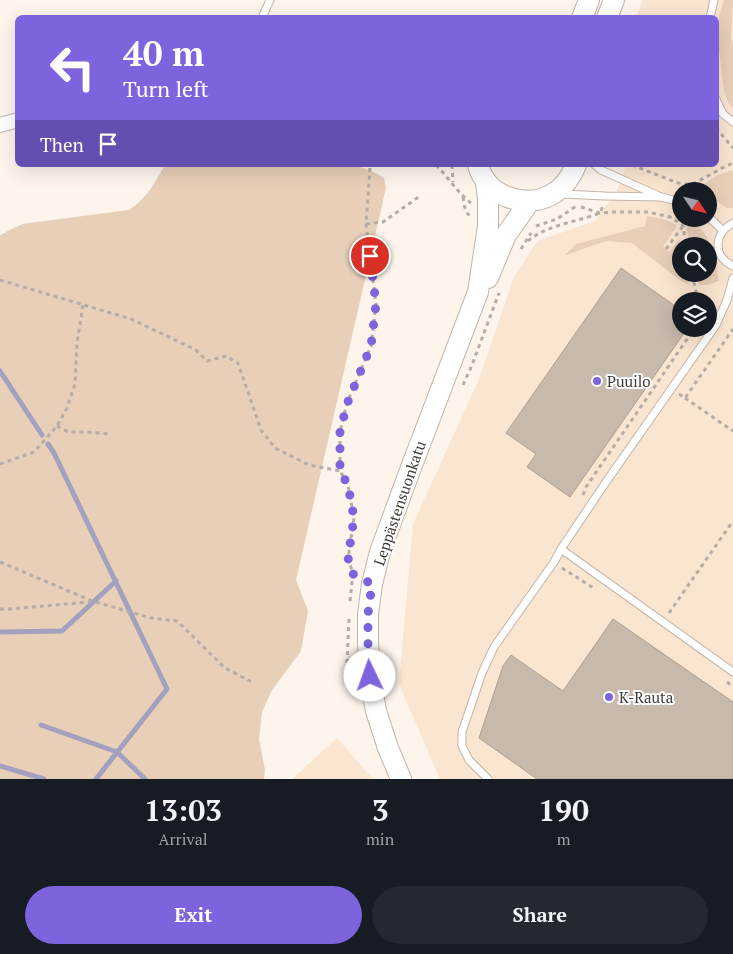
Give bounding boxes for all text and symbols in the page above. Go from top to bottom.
text: 40 m [123,30,204,76]
icon: left [40,35,105,100]
text: Turn left [123,74,209,103]
icon: arrive [94,130,122,158]
text: Then [40,132,84,157]
north arrow [672,182,718,228]
map controls [672,182,717,337]
pin [349,235,391,277]
button: search [672,237,717,282]
icon: arrive [356,242,384,270]
button: layers [672,292,717,337]
place label: Puuilo [607,371,650,391]
marker: Puuilo [591,375,603,387]
street label: Leppästensuonkatu [368,438,430,568]
position arrow [343,649,395,701]
place label: K-Rauta [619,687,674,707]
marker: K-Rauta [603,691,615,703]
text: 13:03 [144,790,222,830]
text: 3 [372,790,389,830]
text: 190 [538,790,589,830]
text: Arrival [158,828,208,850]
text: min [366,828,394,850]
text: m [557,828,570,850]
button: Exit [25,886,362,944]
button: Share [372,886,708,944]

